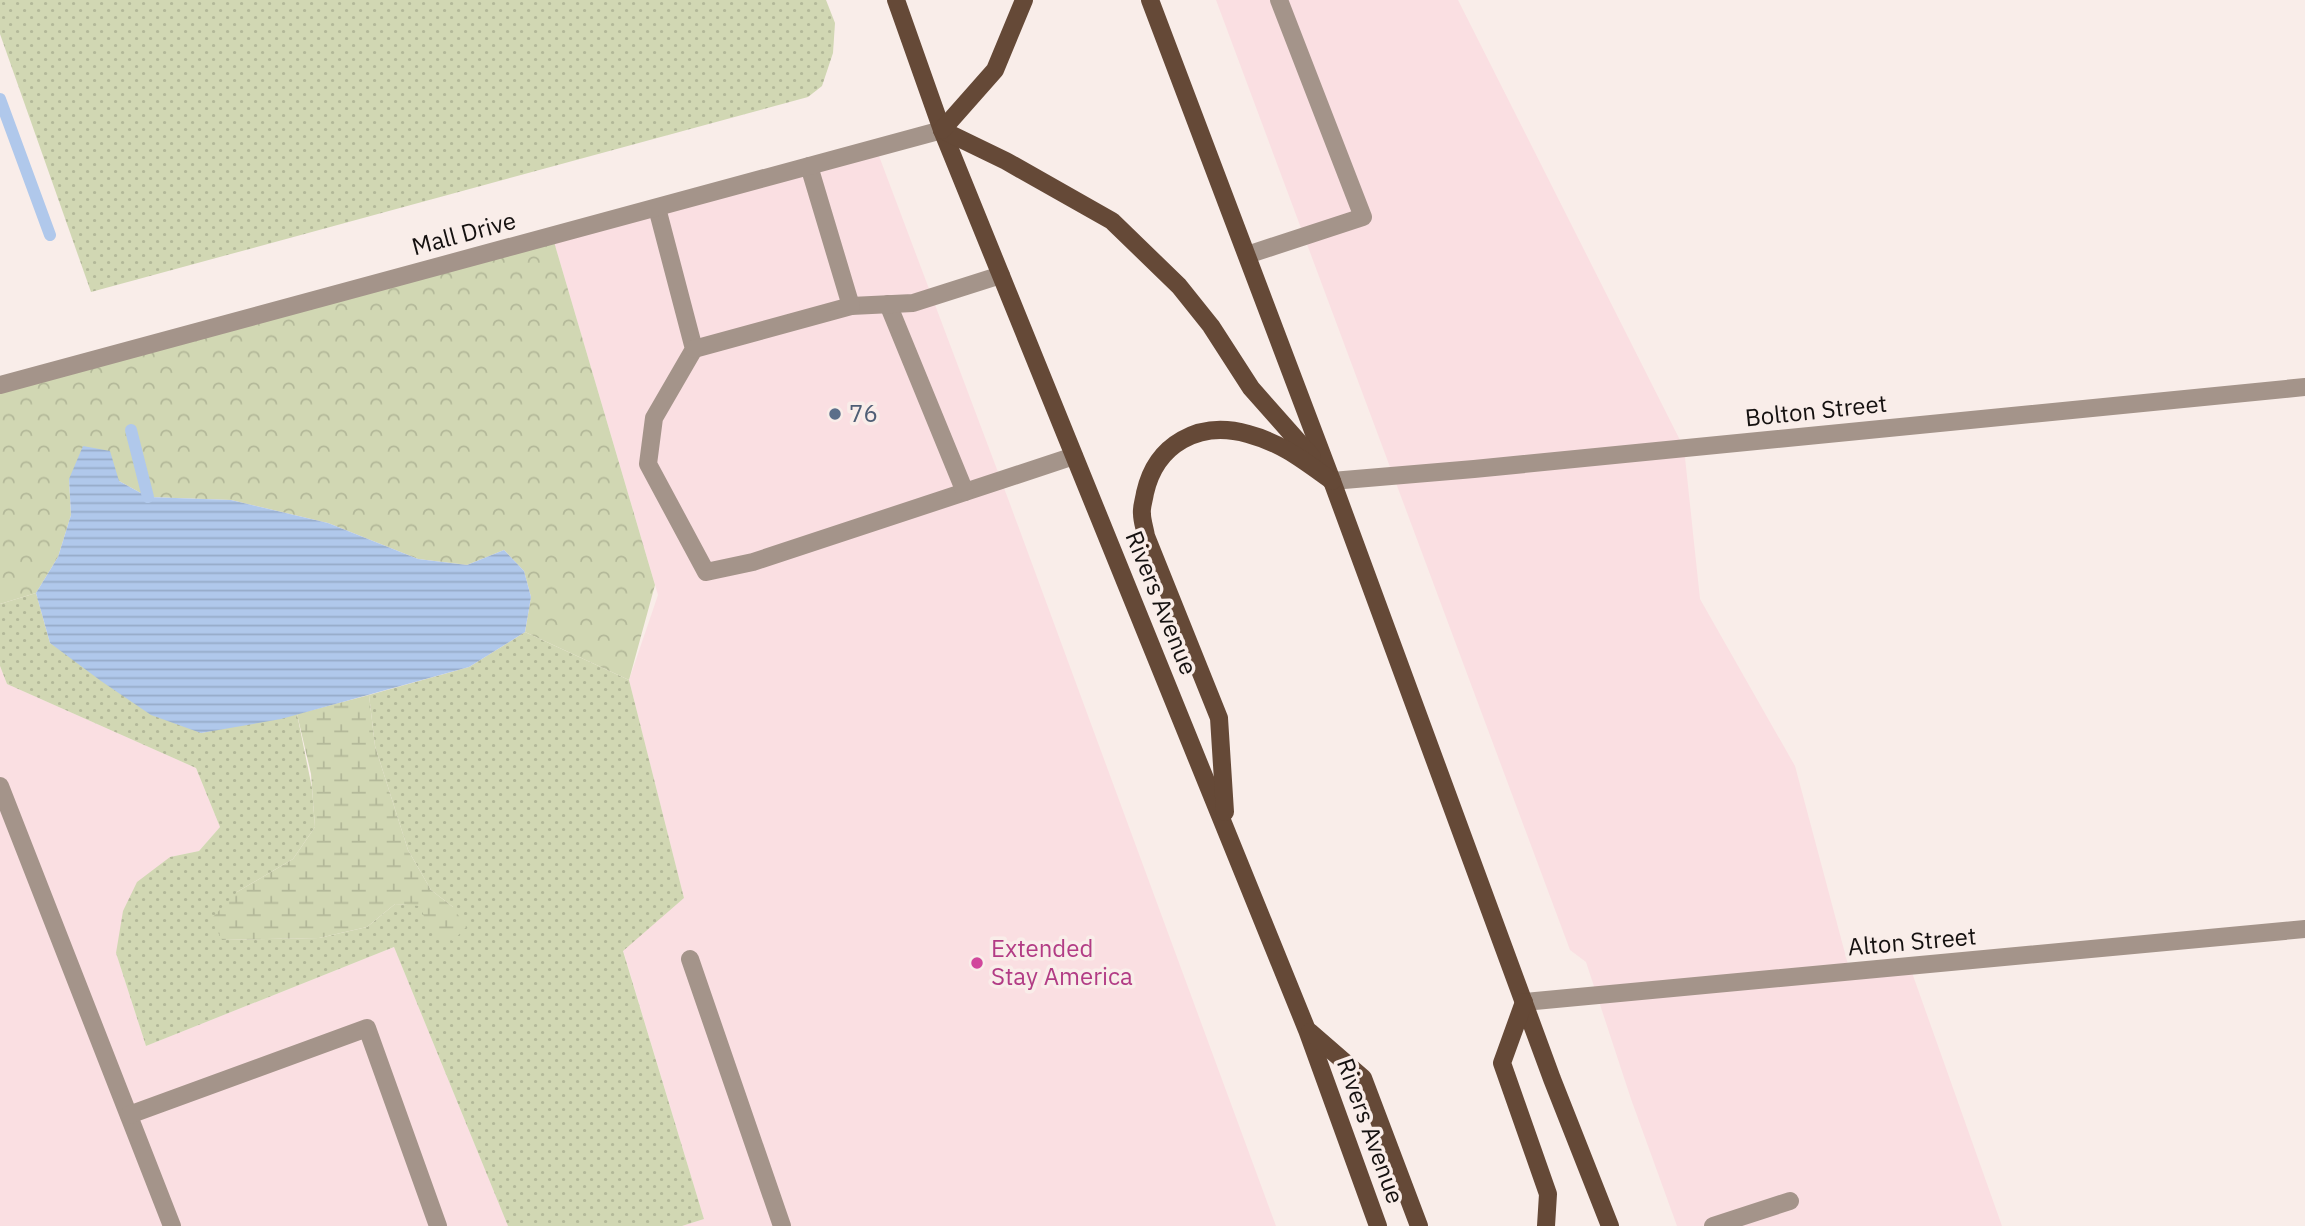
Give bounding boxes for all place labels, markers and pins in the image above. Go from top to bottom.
place label: 76 [849,397,878,429]
marker: 76 [827,406,843,422]
place label: Extended Stay America [991,932,1133,992]
marker: Extended Stay America [969,955,985,971]

